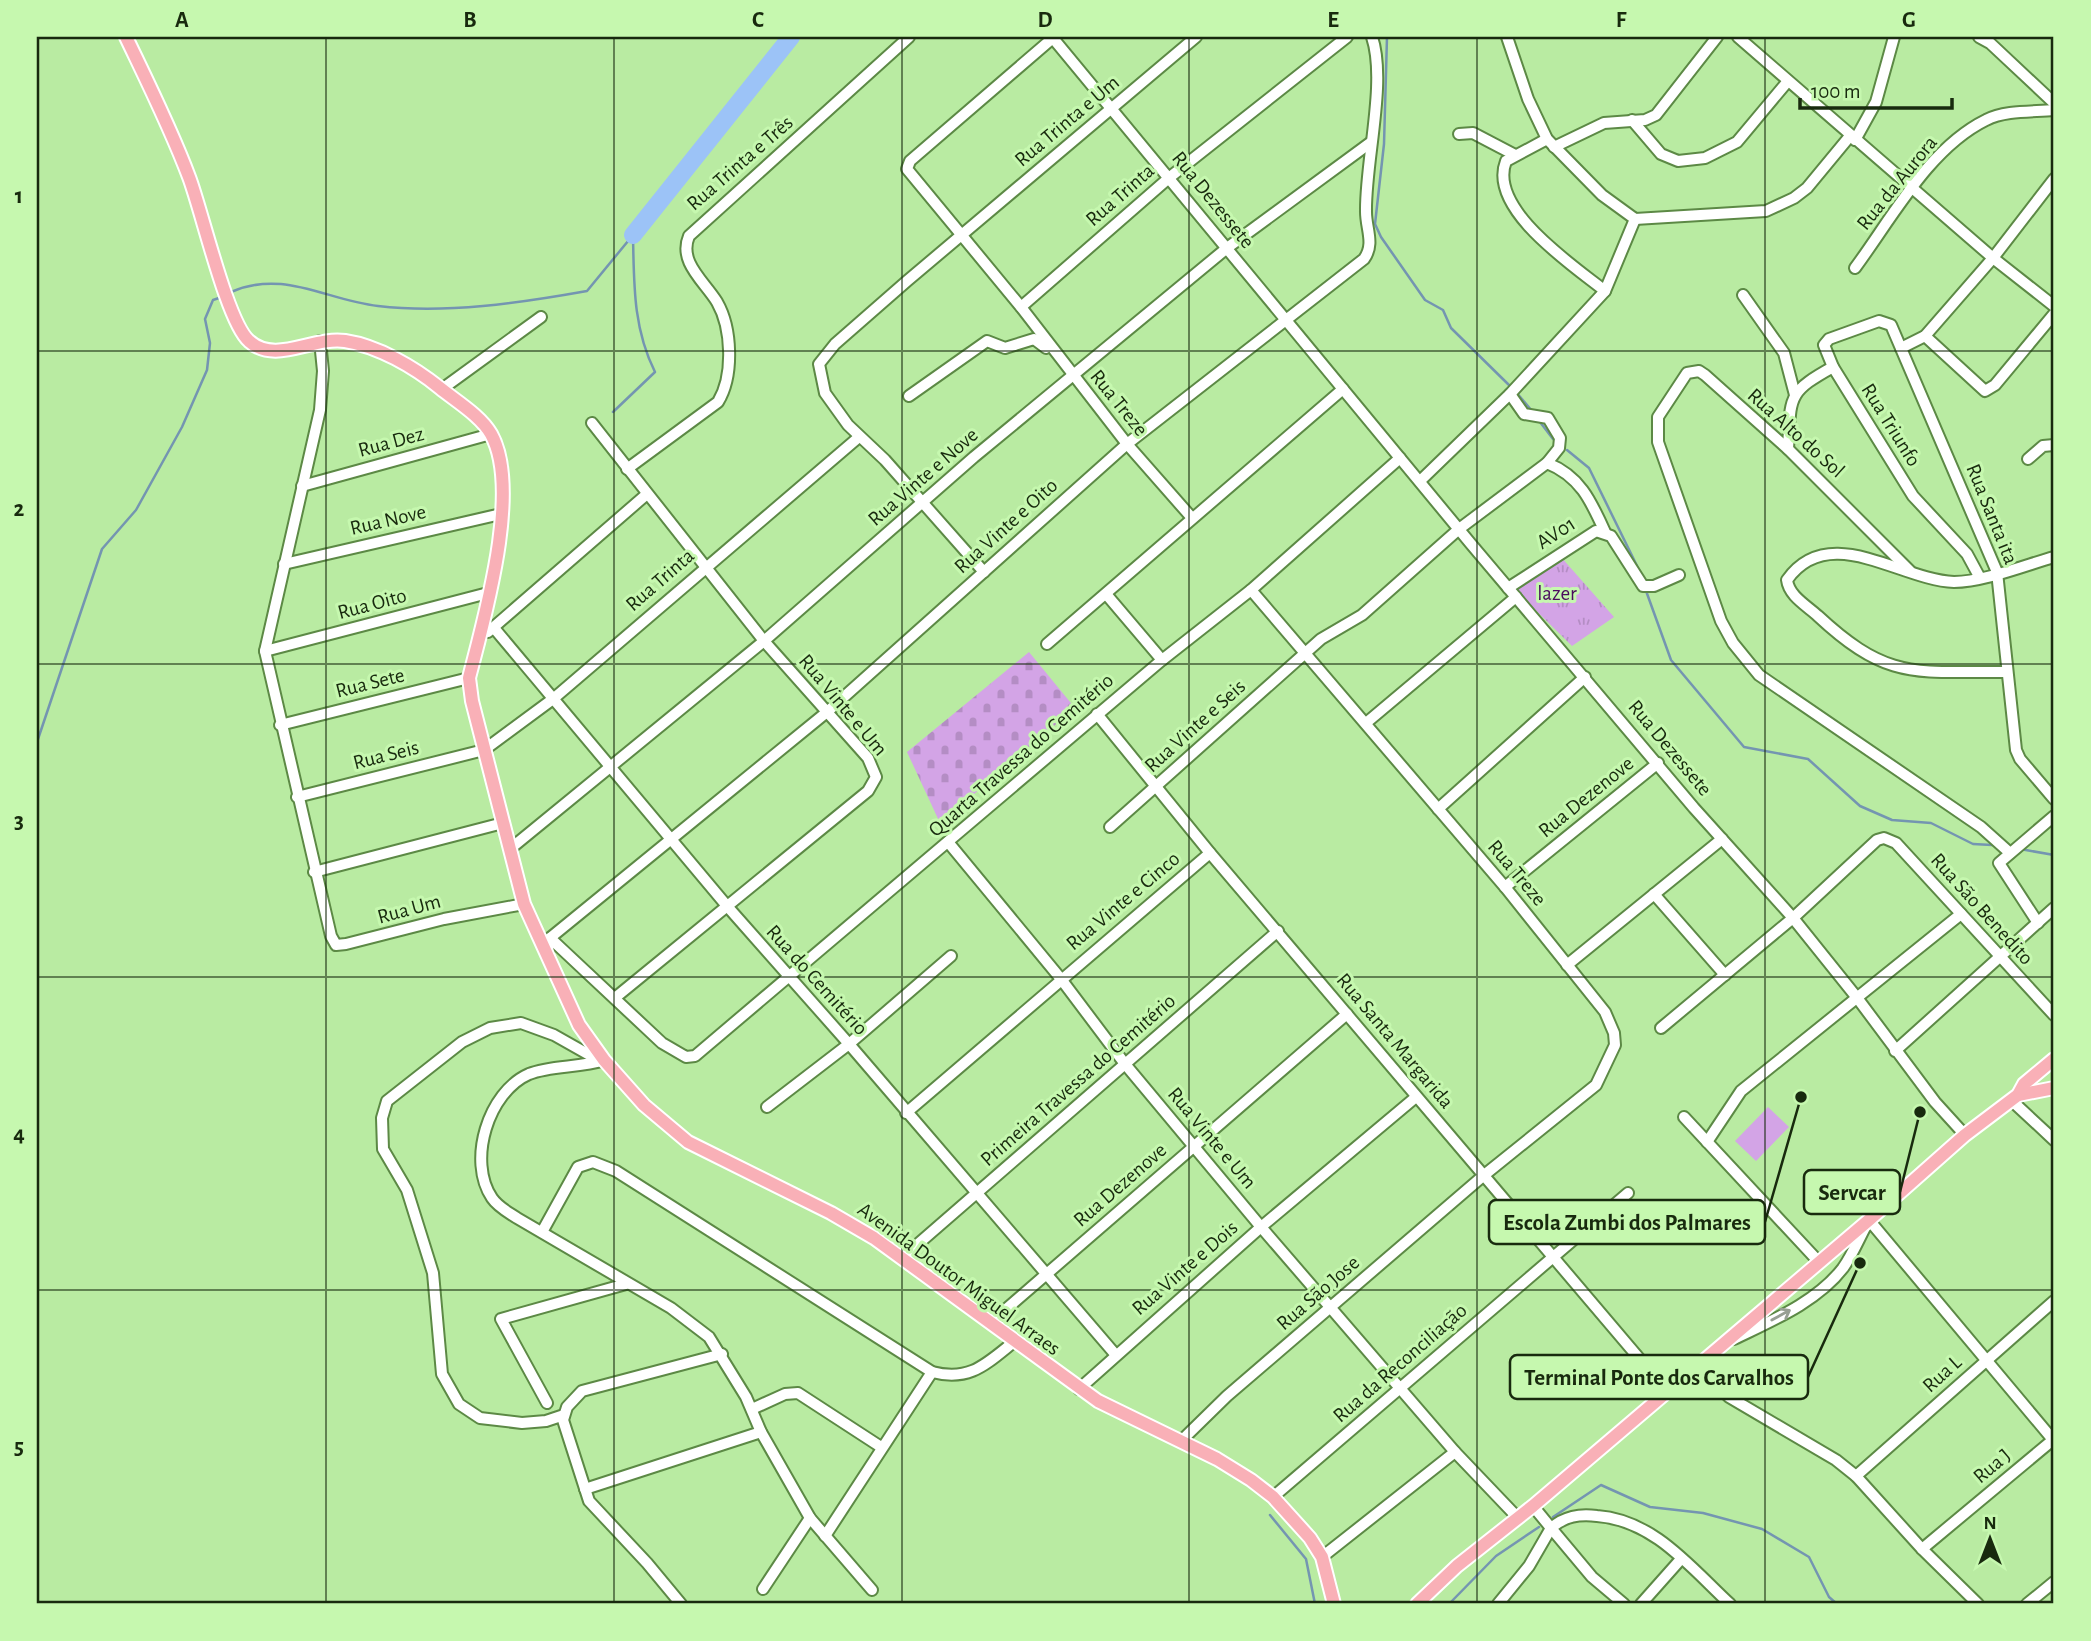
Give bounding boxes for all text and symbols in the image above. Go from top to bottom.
text: A [175,9,189,32]
text: B [463,9,477,32]
text: C [752,9,764,32]
text: D [1037,9,1053,32]
text: E [1327,9,1339,32]
text: F [1616,9,1627,32]
text: G [1902,9,1916,32]
scale bar [1800,66,1953,110]
street label: Rua Trinta e Um [1011,71,1123,171]
text: 100 m [1811,81,1861,102]
street label: Rua Trinta e Três [683,111,797,215]
street label: Rua da Aurora [1853,132,1941,234]
street label: Rua Dezessete [1168,148,1258,252]
street label: Rua Trinta [1082,160,1158,230]
text: 1 [15,185,23,208]
street label: Rua Treze [1086,366,1152,440]
street label: Rua Triunfo [1857,380,1925,470]
street label: Rua Alto do Sol [1744,384,1848,482]
street label: Rua Dez [356,423,426,461]
street label: Rua Vinte e Nove [864,424,982,530]
street label: Rua Santa ita [1962,461,2022,567]
street label: Rua Vinte e Oito [950,474,1062,578]
text: 2 [14,498,25,521]
street label: Rua Nove [348,501,428,539]
street label: AV01 [1533,513,1579,553]
street label: Rua Trinta [622,545,698,615]
park label: lazer [1537,583,1577,604]
street label: Rua Oito [335,585,409,623]
street label: Rua Vinte e Um [795,650,891,760]
street label: Rua Sete [333,664,407,702]
street label: Quarta Travessa do Cemitério [925,669,1117,841]
street label: Rua Vinte e Seis [1141,676,1249,776]
street label: Rua Dezessete [1624,696,1716,800]
street label: Rua Seis [351,737,421,773]
street label: Rua Dezenove [1534,752,1638,842]
text: 3 [14,810,24,833]
street label: Rua Treze [1484,836,1550,910]
street label: Rua Vinte e Cinco [1062,848,1184,954]
street label: Rua São Benedito [1927,849,2037,969]
street label: Rua Um [375,890,443,928]
street label: Rua do Cemitério [762,921,872,1039]
street label: Rua Santa Margarida [1333,969,1458,1113]
street label: Primeira Travessa do Cemitério [977,990,1179,1170]
street label: Rua Vinte e Um [1164,1083,1260,1193]
text: 4 [13,1123,25,1146]
street label: Rua Dezenove [1070,1139,1170,1231]
callout: Servcar [1804,1170,1900,1214]
text: Servcar [1818,1182,1886,1205]
street label: Avenida Doutor Miguel Arraes [854,1199,1064,1359]
callout: Escola Zumbi dos Palmares [1489,1200,1765,1244]
text: Escola Zumbi dos Palmares [1503,1212,1751,1235]
street label: Rua Vinte e Dois [1128,1217,1242,1319]
street label: Rua São Jose [1273,1252,1363,1334]
street label: Rua da Reconciliação [1329,1299,1471,1427]
one-way arrow [1770,1308,1791,1321]
street label: Rua L [1919,1351,1966,1396]
callout: Terminal Ponte dos Carvalhos [1510,1355,1808,1399]
text: Terminal Ponte dos Carvalhos [1524,1367,1794,1390]
text: 5 [14,1436,24,1459]
street label: Rua J [1969,1445,2015,1487]
north arrow [1954,1504,2024,1574]
text: N [1983,1514,1997,1533]

